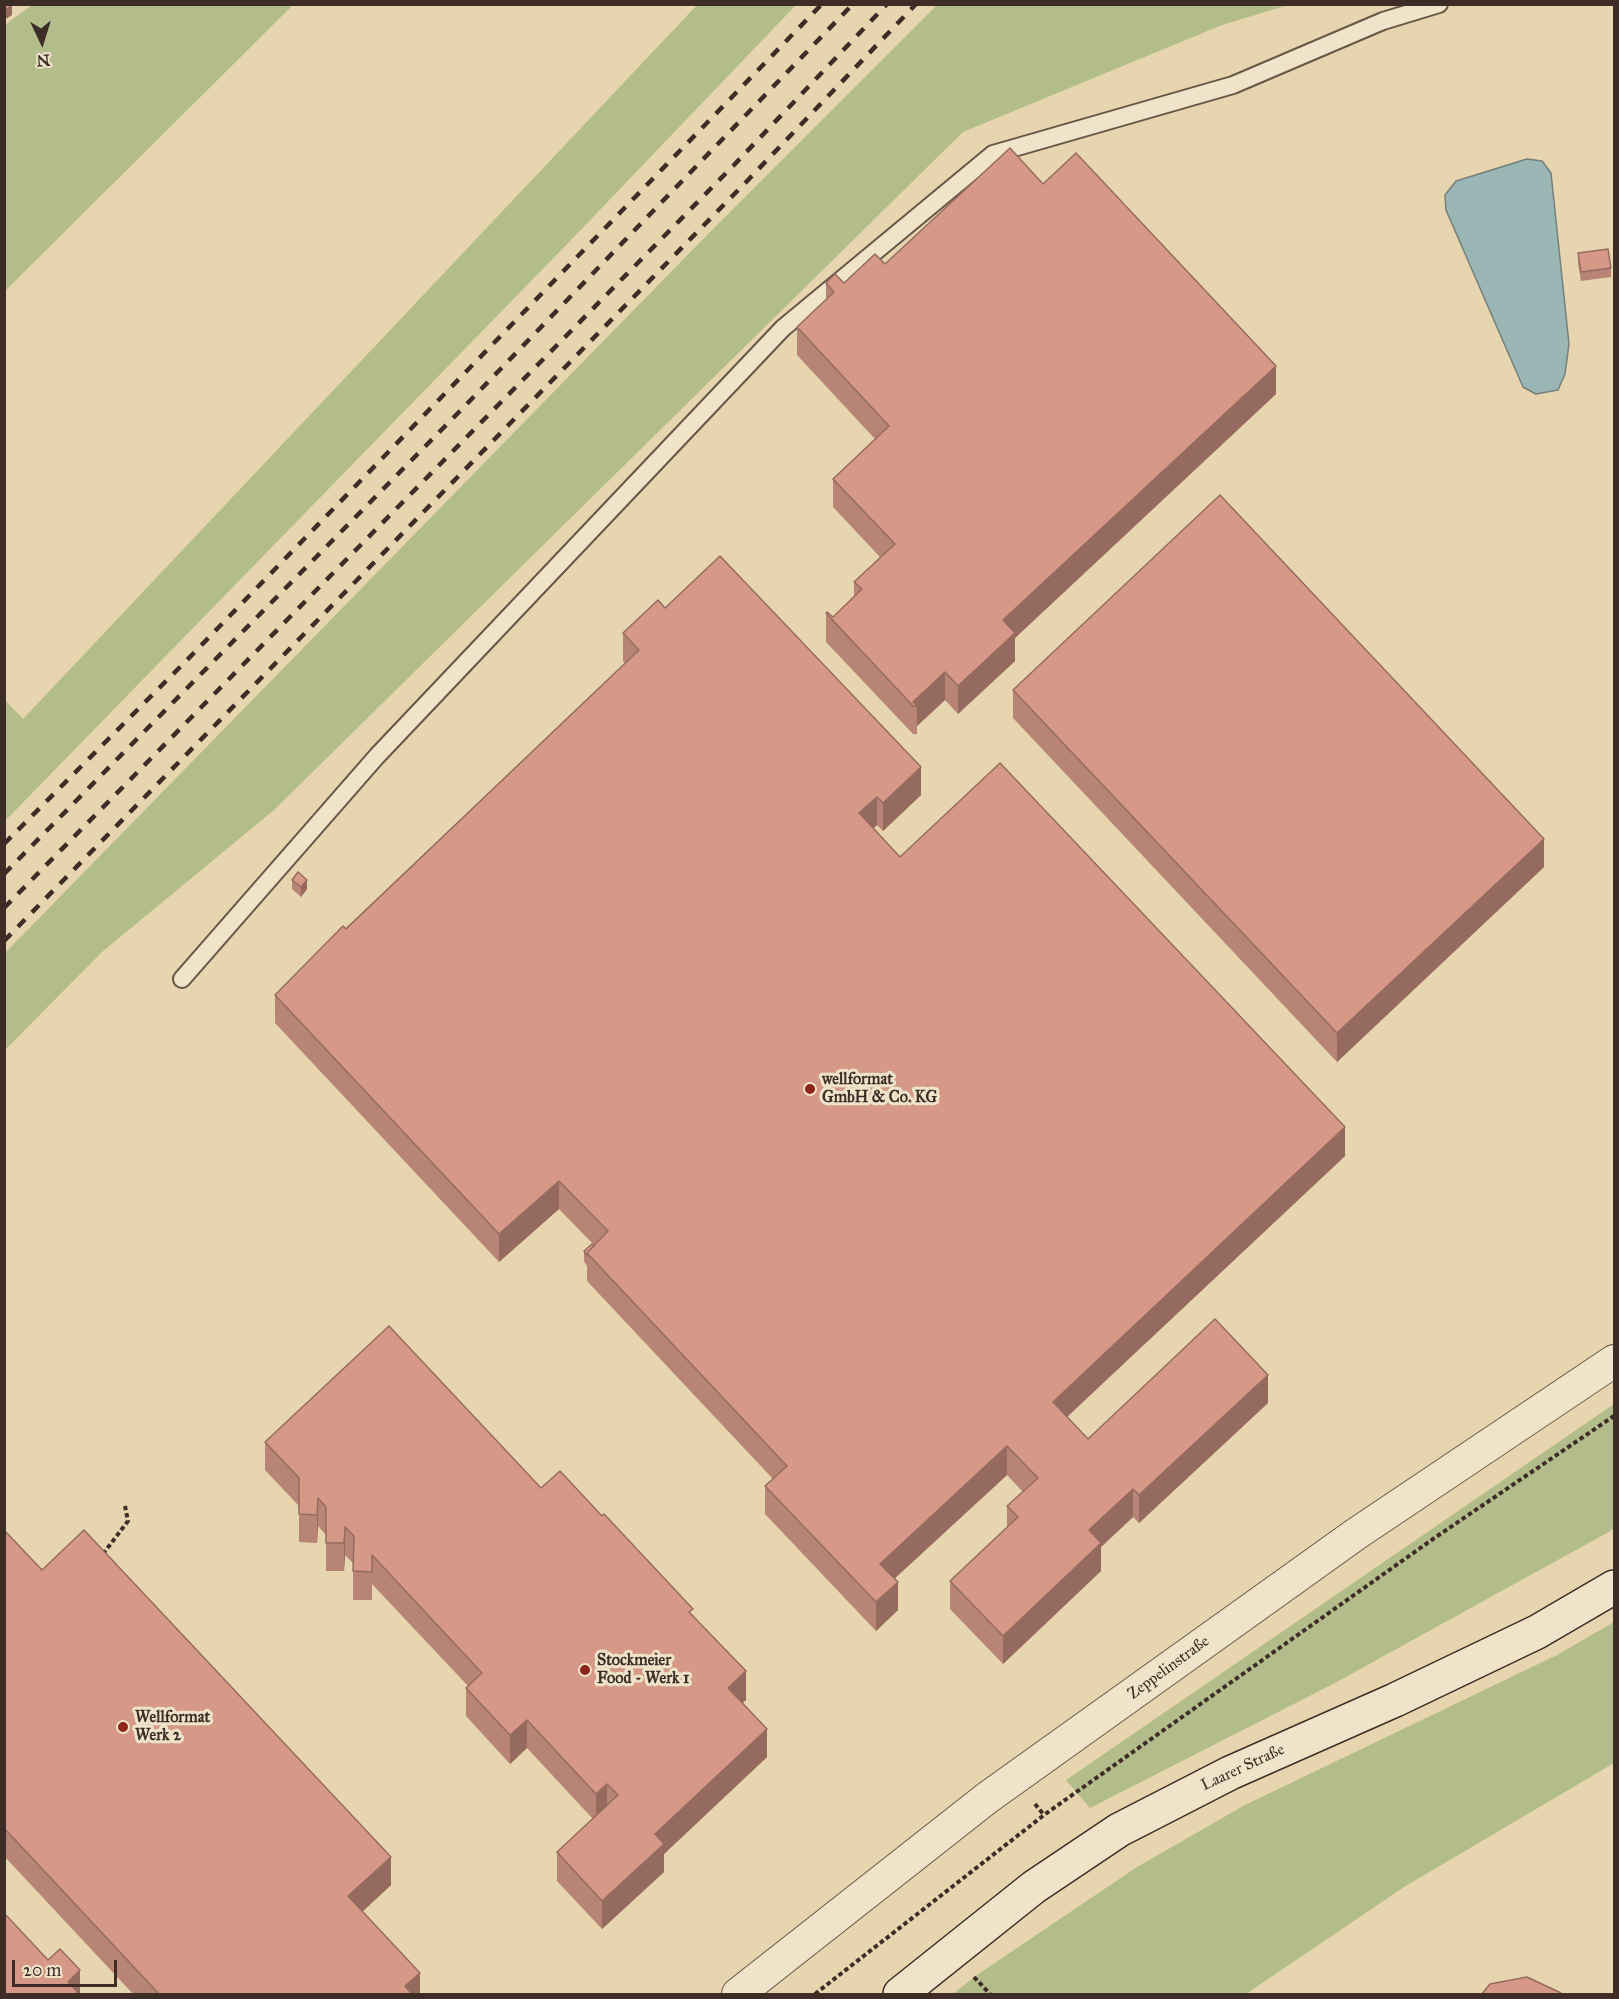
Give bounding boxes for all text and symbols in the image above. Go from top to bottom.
north arrow [12,12,72,72]
text: N [36,51,51,70]
place label: wellformat GmbH & Co. KG [822,1070,937,1108]
marker: wellformat GmbH & Co. KG [803,1082,817,1096]
street label: Zeppelinstraße [1125,1632,1213,1704]
place label: Stockmeier Food - Werk 1 [597,1651,689,1689]
marker: Stockmeier Food - Werk 1 [578,1663,592,1677]
place label: Wellformat Werk 2 [135,1708,210,1746]
marker: Wellformat Werk 2 [116,1720,130,1734]
street label: Laarer Straße [1198,1740,1288,1796]
scale bar [15,1948,120,1986]
text: 20 m [23,1959,61,1981]

